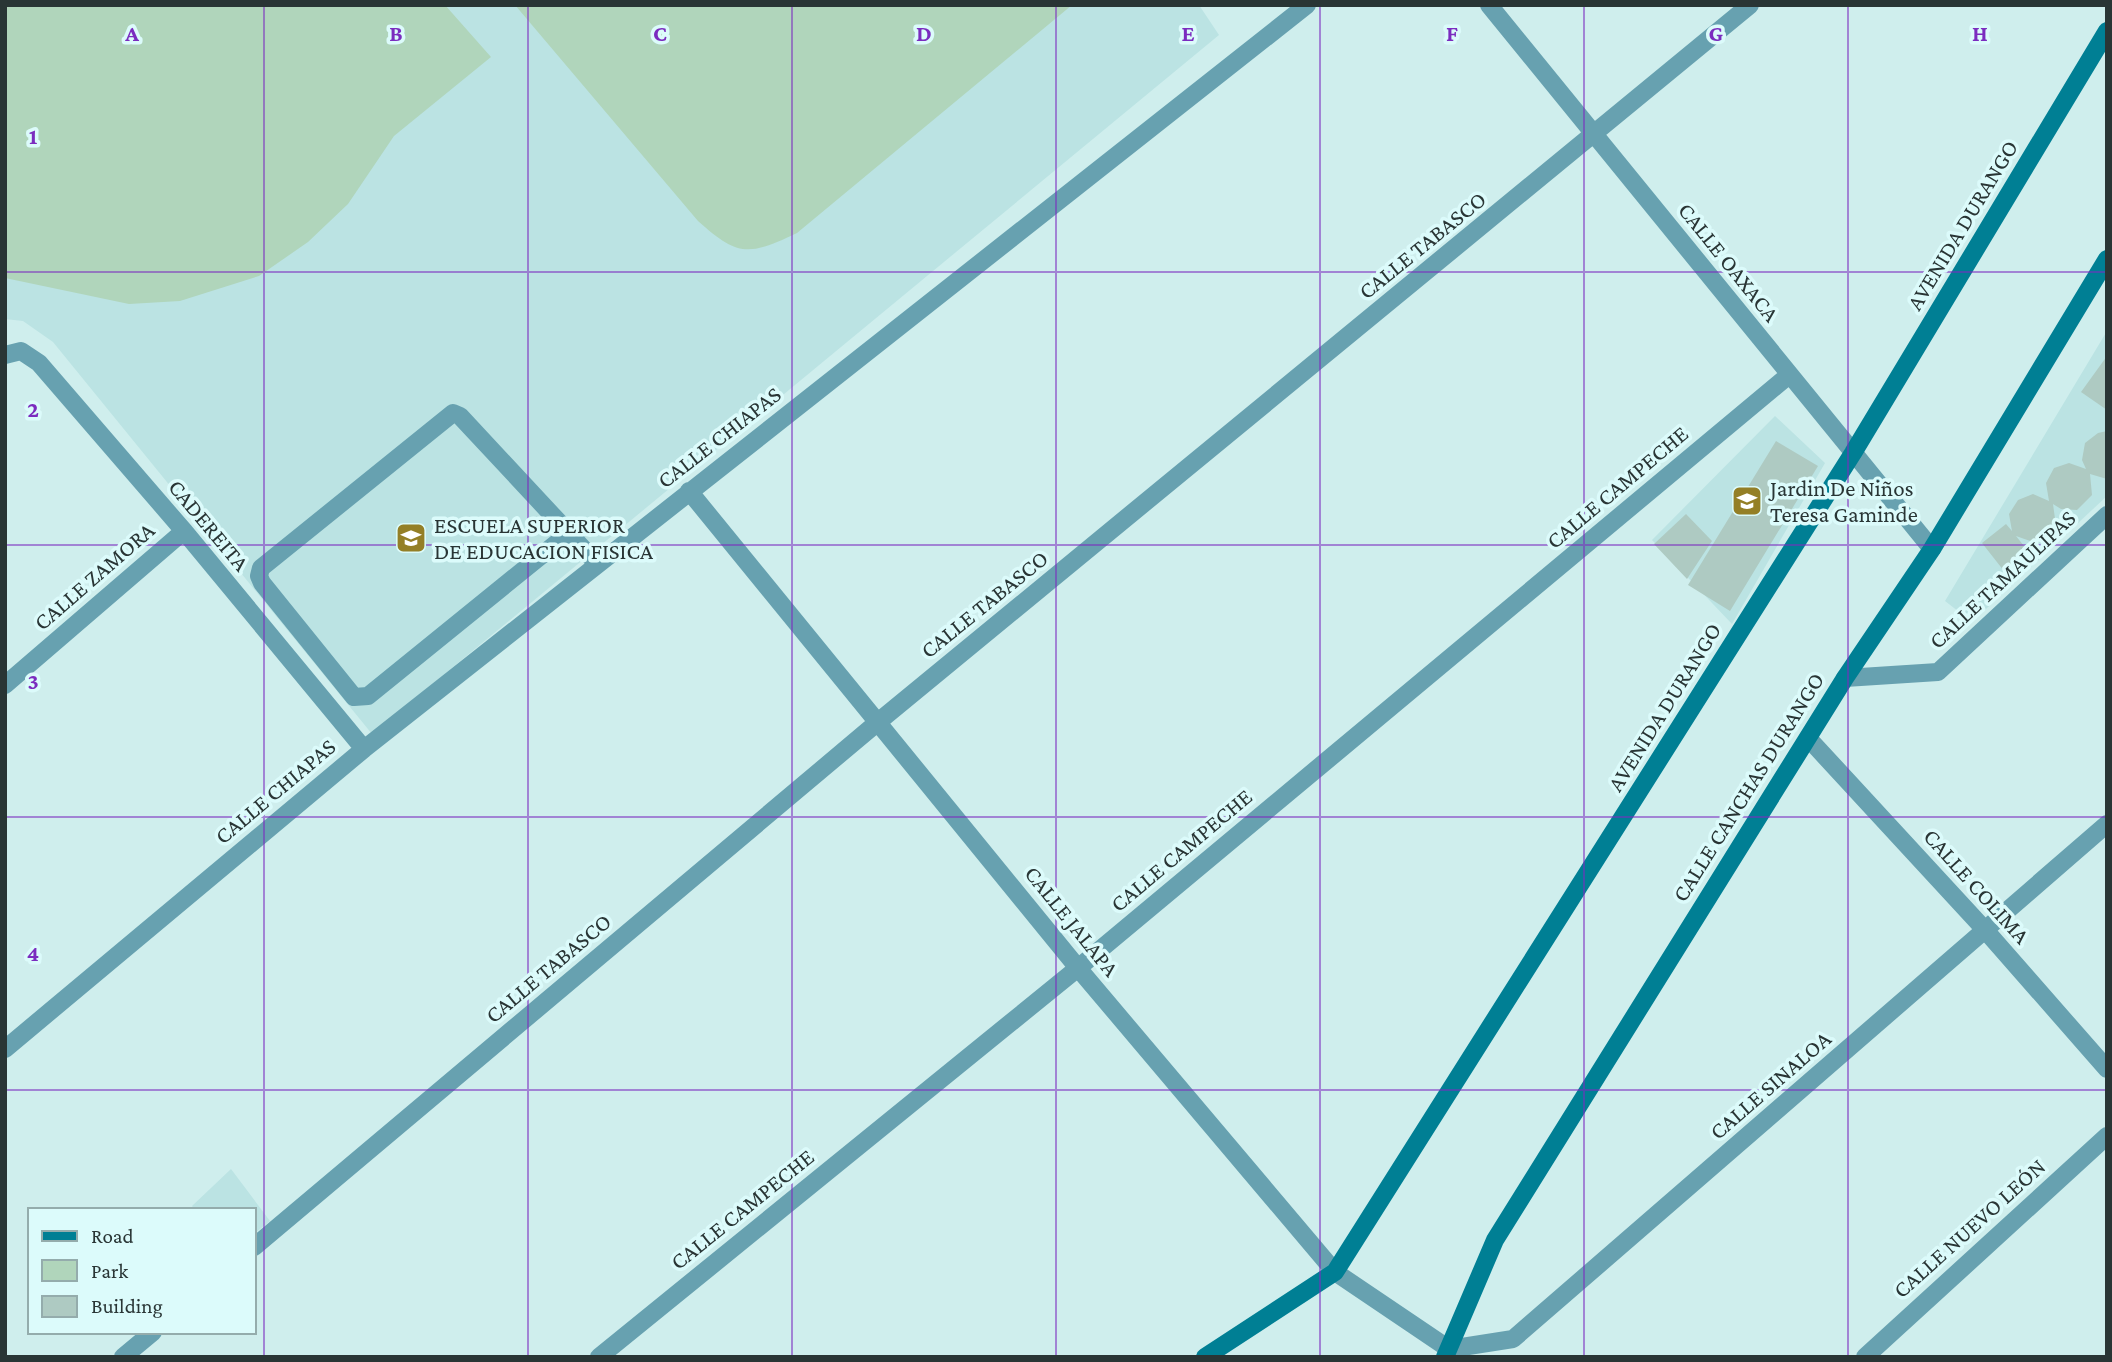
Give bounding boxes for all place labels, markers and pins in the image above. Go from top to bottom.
place label: Jardin De Niños Teresa Gaminde [1768,475,1918,527]
school or university icon: Jardin De Niños Teresa Gaminde [1730,484,1764,518]
place label: ESCUELA SUPERIOR DE EDUCACION FISICA [434,512,654,564]
school or university icon: ESCUELA SUPERIOR DE EDUCACION FISICA [394,521,428,555]

